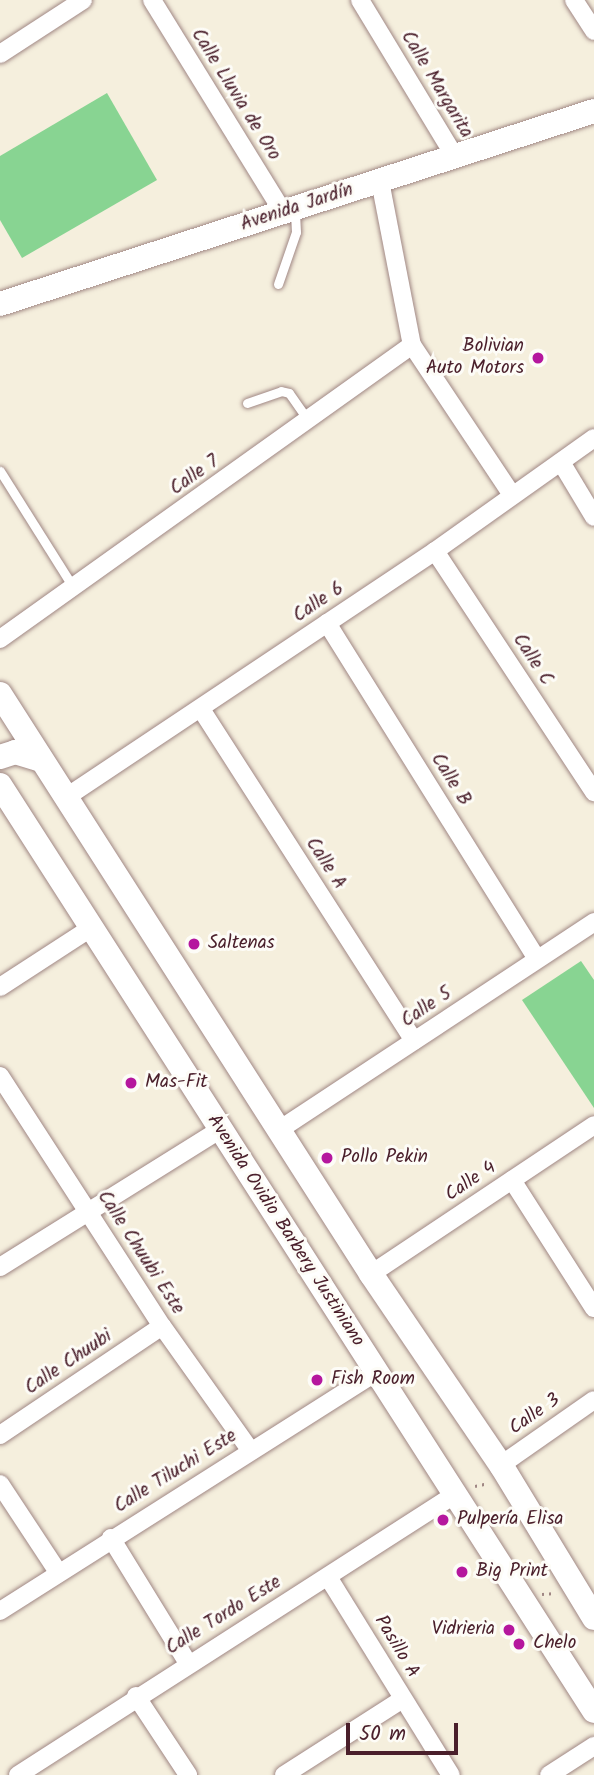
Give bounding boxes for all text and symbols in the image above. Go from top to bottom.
street label: Calle Lluvia de Oro [185,25,285,165]
street label: Calle Margarita [395,27,477,143]
street label: Avenida Jardín [238,179,356,237]
place label: Bolivian Auto Motors [426,336,524,380]
marker: Bolivian Auto Motors [530,350,546,366]
street label: Calle 7 [166,451,224,501]
street label: Calle 6 [289,578,349,628]
street label: Calle C [507,630,557,690]
street label: Calle B [425,749,475,811]
street label: Calle A [300,834,350,894]
place label: Saltenas [208,933,275,955]
marker: Saltenas [186,936,202,952]
street label: Calle 5 [397,983,457,1033]
place label: Mas-Fit [145,1072,208,1094]
marker: Mas-Fit [123,1075,139,1091]
street label: Avenida Ovidio Barbery Justiniano [201,1111,369,1351]
place label: Pollo Pekin [341,1147,428,1169]
marker: Pollo Pekin [319,1150,335,1166]
street label: Calle 4 [441,1157,501,1207]
street label: Calle Chuubi Este [92,1187,188,1319]
street label: Calle Chuubi [21,1326,117,1400]
place label: Fish Room [331,1369,415,1391]
marker: Fish Room [309,1372,325,1388]
street label: Calle 3 [505,1389,565,1441]
street label: Calle Tiluchi Este [111,1425,241,1519]
place label: Pulpería Elisa [457,1509,563,1531]
marker: Pulpería Elisa [435,1512,451,1528]
place label: Big Print [476,1561,548,1583]
marker: Big Print [454,1564,470,1580]
street label: Calle Tordo Este [162,1571,286,1661]
street label: Pasillo A [368,1612,424,1682]
place label: Vidrieria [432,1619,495,1641]
marker: Vidrieria [501,1622,517,1638]
place label: Chelo [533,1633,576,1655]
marker: Chelo [511,1636,527,1652]
scale bar [349,1708,461,1752]
text: 50 m [359,1718,406,1751]

